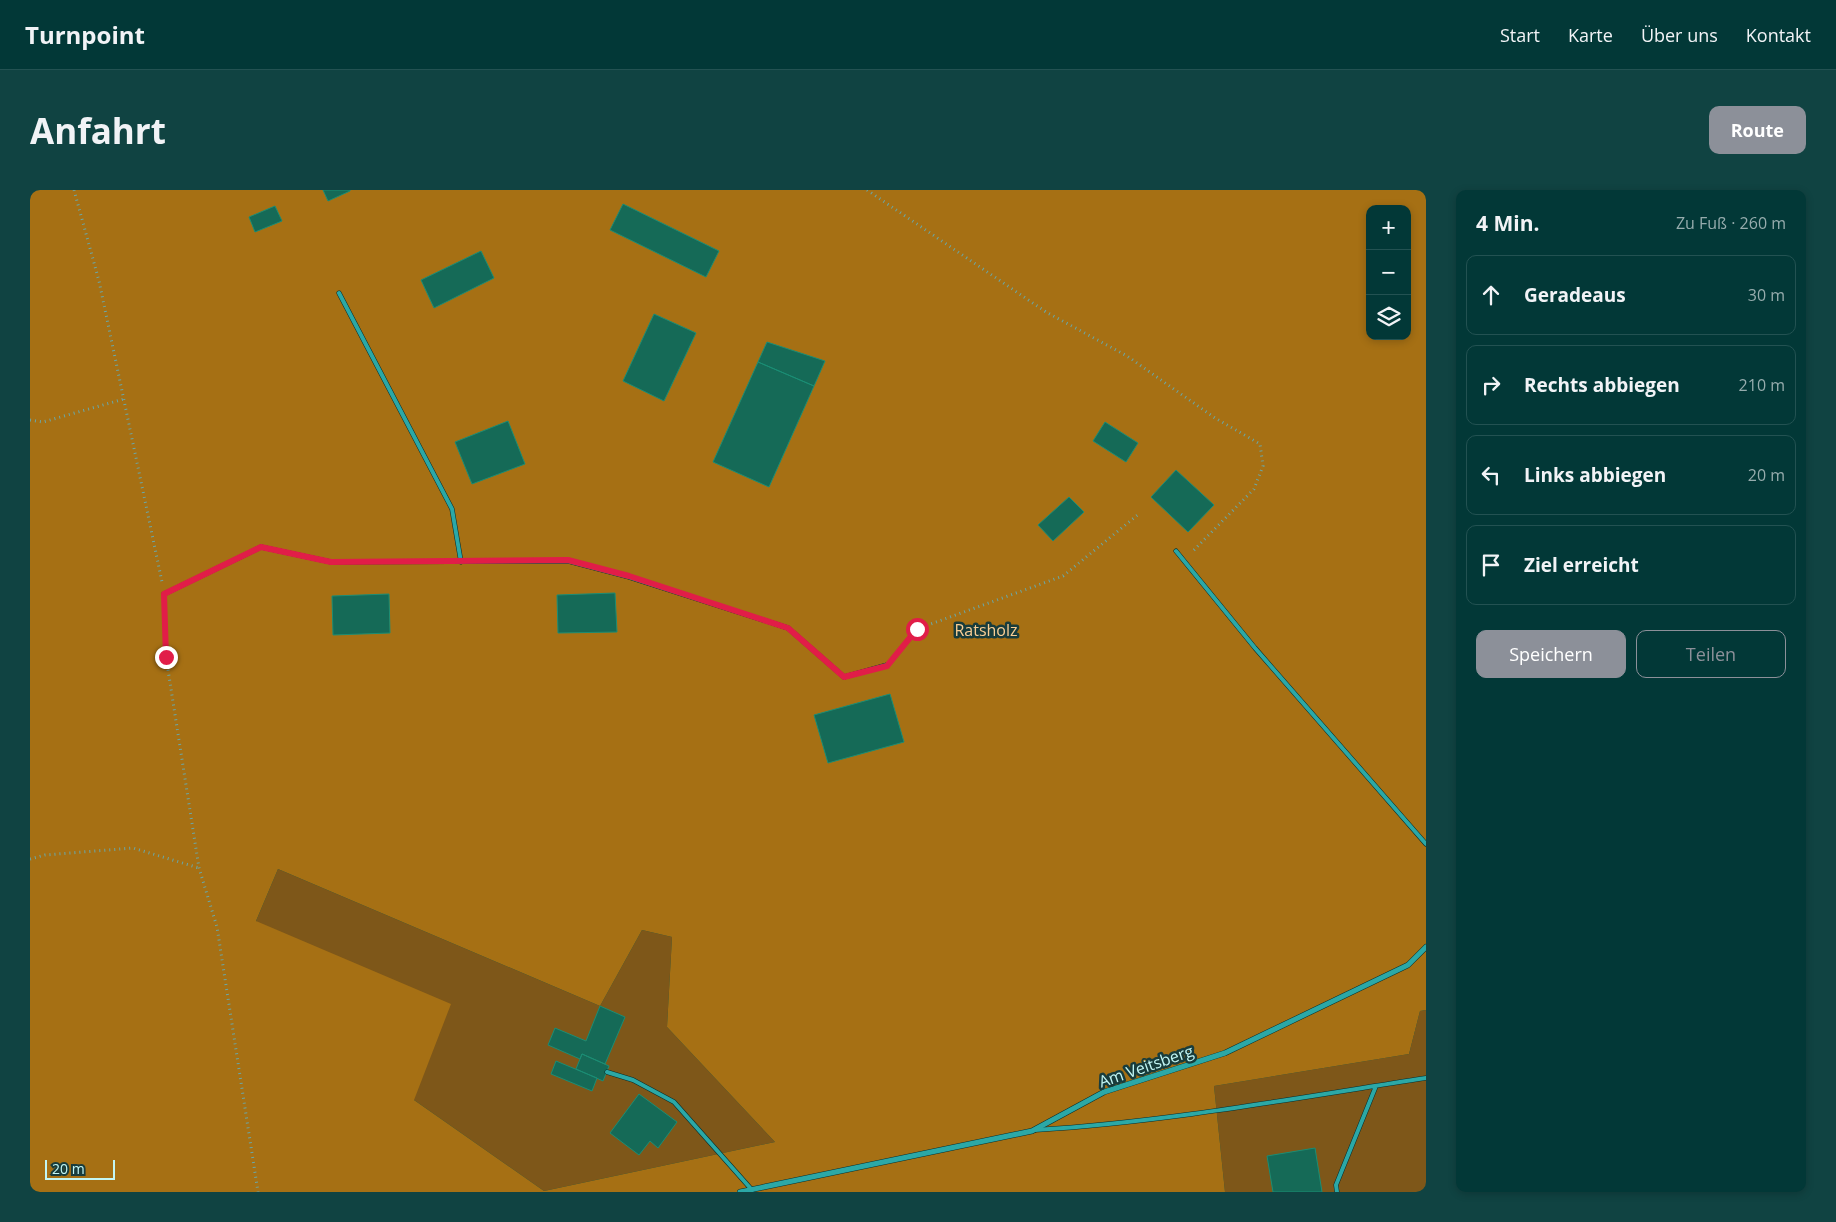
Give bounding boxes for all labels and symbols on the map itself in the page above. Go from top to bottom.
route start [906,618,929,641]
park label: Ratsholz [954,619,1018,641]
route end [155,646,178,669]
street label: Am Veitsberg [1096,1039,1197,1093]
scale bar [45,1157,115,1180]

